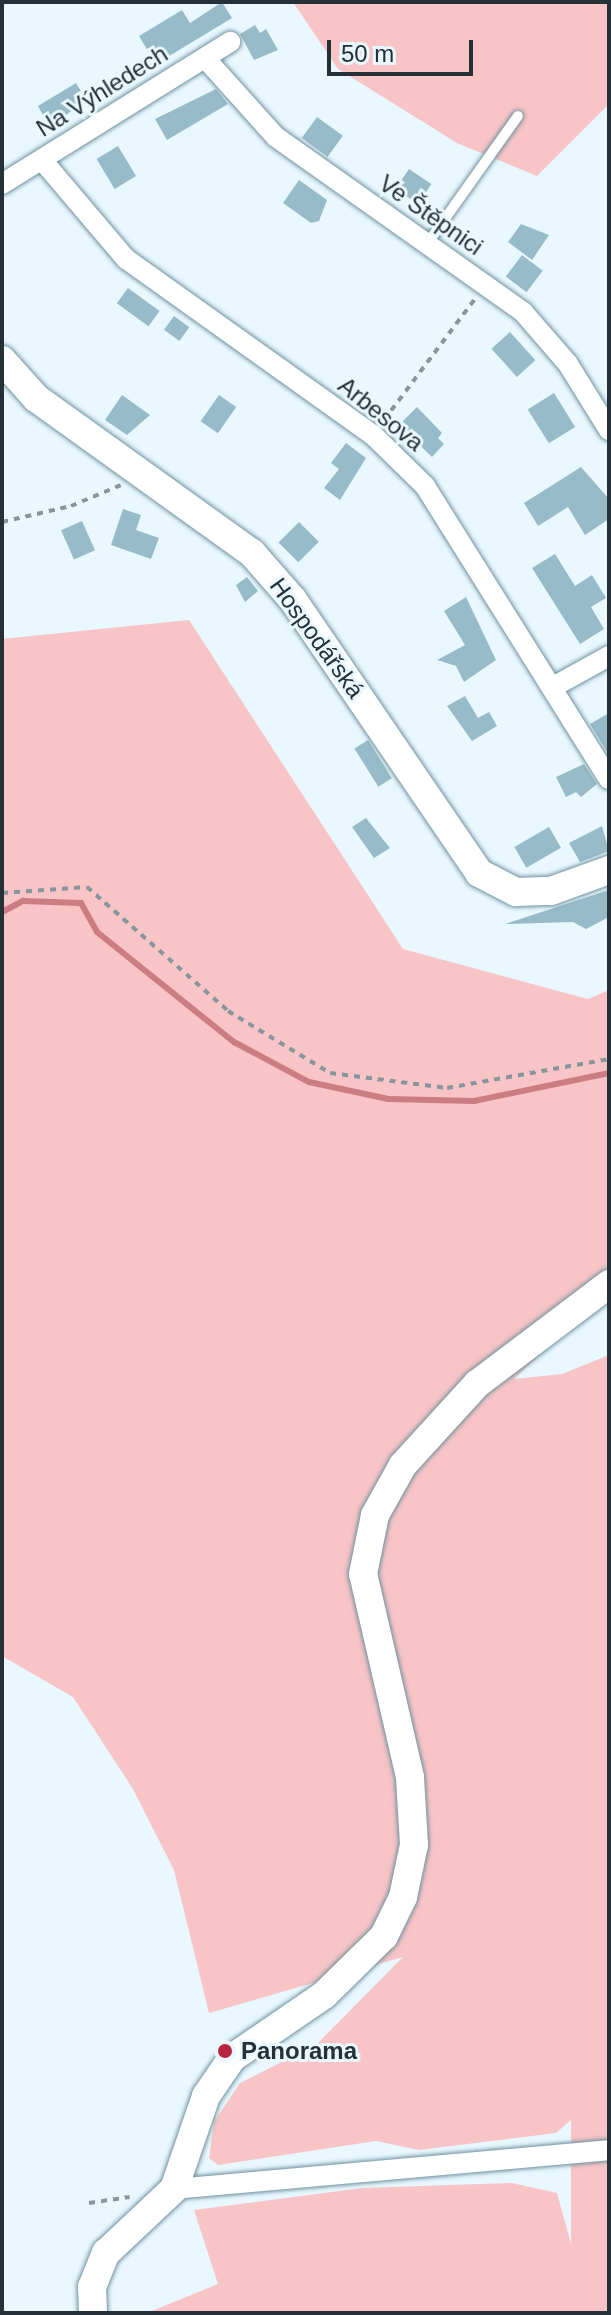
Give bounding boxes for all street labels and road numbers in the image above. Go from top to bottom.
street label: Na Výhledech [31,39,173,143]
street label: Ve Štěpnici [374,169,488,261]
street label: Arbesova [333,371,429,457]
street label: Hospodářská [264,572,370,704]

